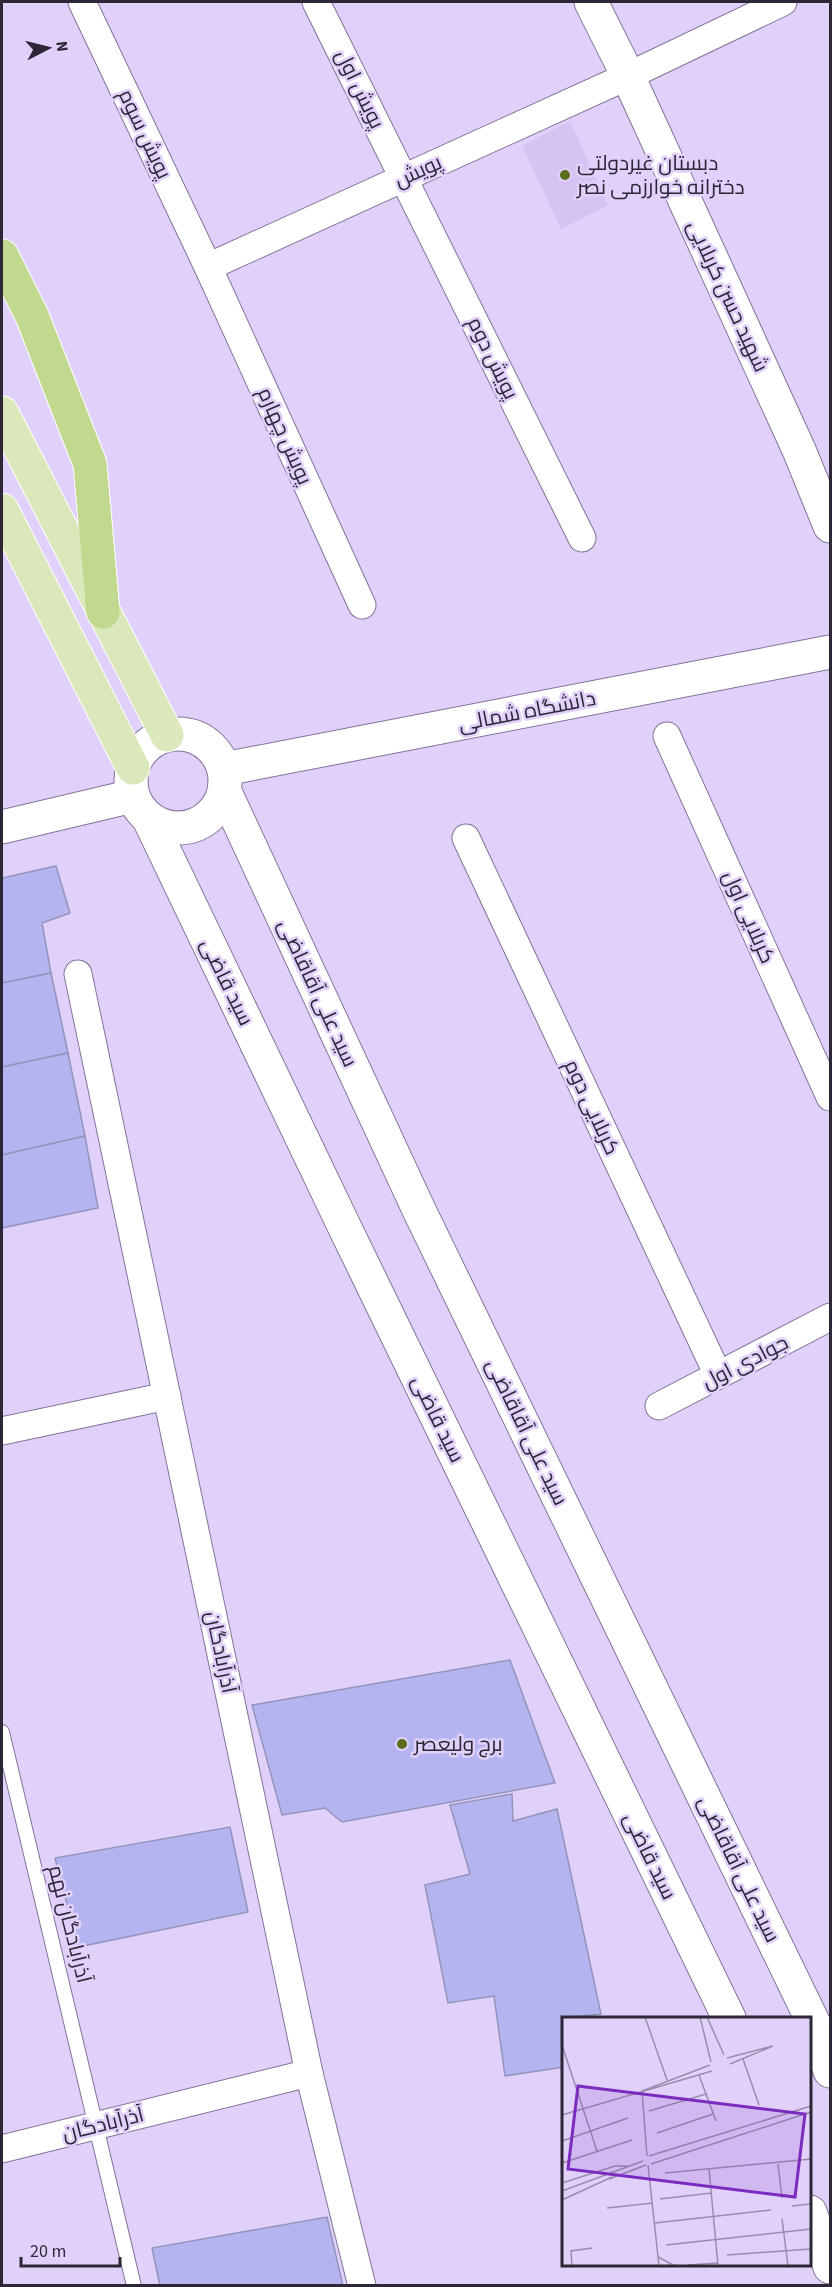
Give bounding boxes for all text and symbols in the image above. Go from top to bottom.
north arrow [18,18,78,78]
text: N [50,40,73,53]
street label: پویش اول [328,44,392,134]
street label: پویش سوم [111,84,179,184]
street label: پویش [389,147,447,195]
place label: دبستان غیردولتی دخترانه خوارزمی نصر [576,148,745,202]
marker: دبستان غیردولتی دخترانه خوارزمی نصر [558,168,572,182]
street label: شهید حسن کربلایی [680,215,776,377]
street label: پویش دوم [460,312,526,405]
street label: پویش چهارم [250,382,320,490]
street label: دانشگاه شمالی [456,683,598,739]
street label: کربلایی اول [715,866,783,968]
street label: سید علی آقاقاضی [271,914,365,1072]
street label: سید قاضی [193,933,261,1031]
street label: کربلایی دوم [557,1054,627,1160]
street label: جوادی اول [696,1327,794,1397]
street label: سید علی آقاقاضی [478,1354,576,1510]
street label: سید قاضی [404,1370,472,1468]
street label: آذرآبادگان [198,1608,244,1696]
place label: برج ولیعصر [413,1729,503,1759]
marker: برج ولیعصر [395,1737,409,1751]
street label: سید علی آقاقاضی [690,1791,788,1947]
street label: سید قاضی [616,1807,684,1905]
street label: آذرآبادگان نهم [41,1862,99,1987]
inset map [562,2017,811,2266]
street label: آذرآبادگان [59,2099,147,2149]
scale bar [21,2230,120,2268]
text: 20 m [30,2239,66,2264]

